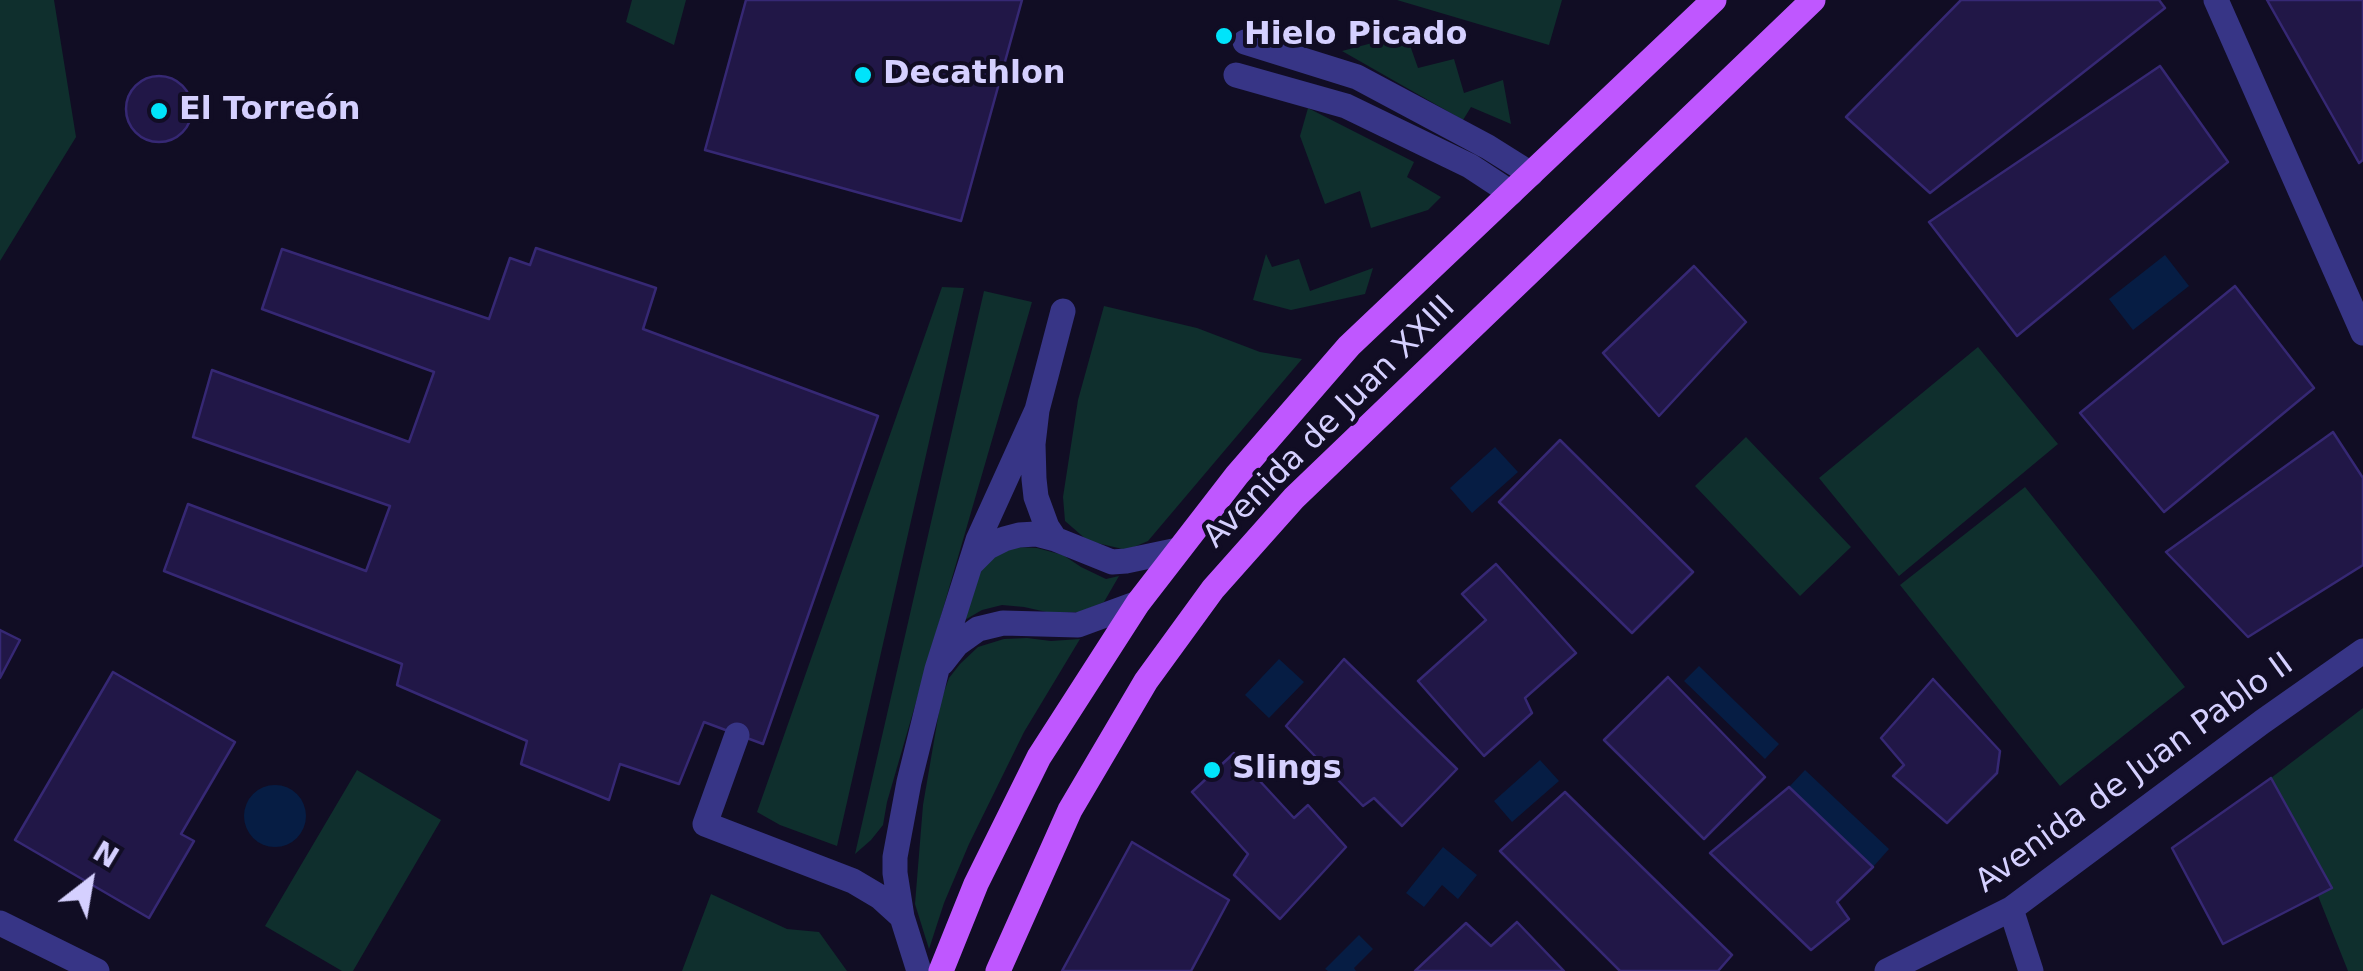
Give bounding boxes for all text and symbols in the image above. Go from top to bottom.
place label: Hielo Picado [1244,17,1467,55]
marker: Hielo Picado [1213,25,1235,47]
place label: Decathlon [883,56,1066,94]
marker: Decathlon [852,64,874,86]
place label: El Torreón [179,92,361,130]
marker: El Torreón [148,100,170,122]
street label: Avenida de Juan XXIII [1196,289,1464,557]
street label: Avenida de Juan Pablo II [1969,646,2301,902]
place label: Slings [1232,751,1342,789]
marker: Slings [1201,759,1223,781]
north arrow [40,831,140,931]
text: N [87,835,124,875]

